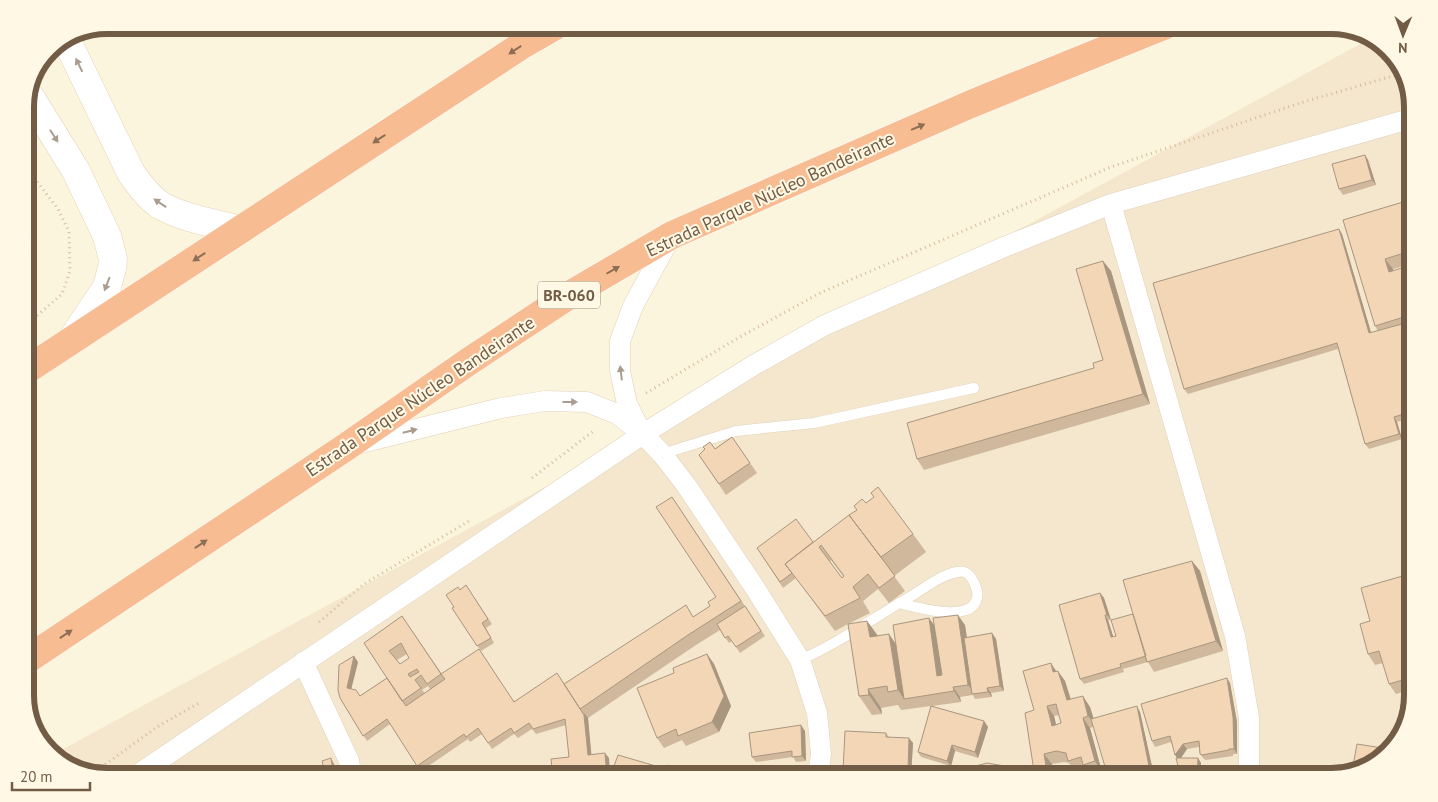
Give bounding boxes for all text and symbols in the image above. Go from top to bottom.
north arrow [1378,10,1428,60]
text: N [1398,39,1408,57]
one-way arrow [508,45,521,55]
one-way arrow [75,58,83,72]
one-way arrow [911,122,925,130]
street label: Estrada Parque Núcleo Bandeirante [642,126,898,262]
one-way arrow [49,130,58,143]
one-way arrow [372,134,386,144]
one-way arrow [154,198,167,208]
one-way arrow [192,252,205,261]
one-way arrow [606,265,619,274]
one-way arrow [103,277,111,292]
road number: BR-060 [538,282,600,308]
street label: Estrada Parque Núcleo Bandeirante [301,311,539,481]
one-way arrow [617,364,625,380]
one-way arrow [562,398,578,406]
one-way arrow [403,427,418,435]
one-way arrow [194,539,208,549]
one-way arrow [59,629,72,639]
scale bar [12,760,90,792]
text: 20 m [20,767,53,786]

